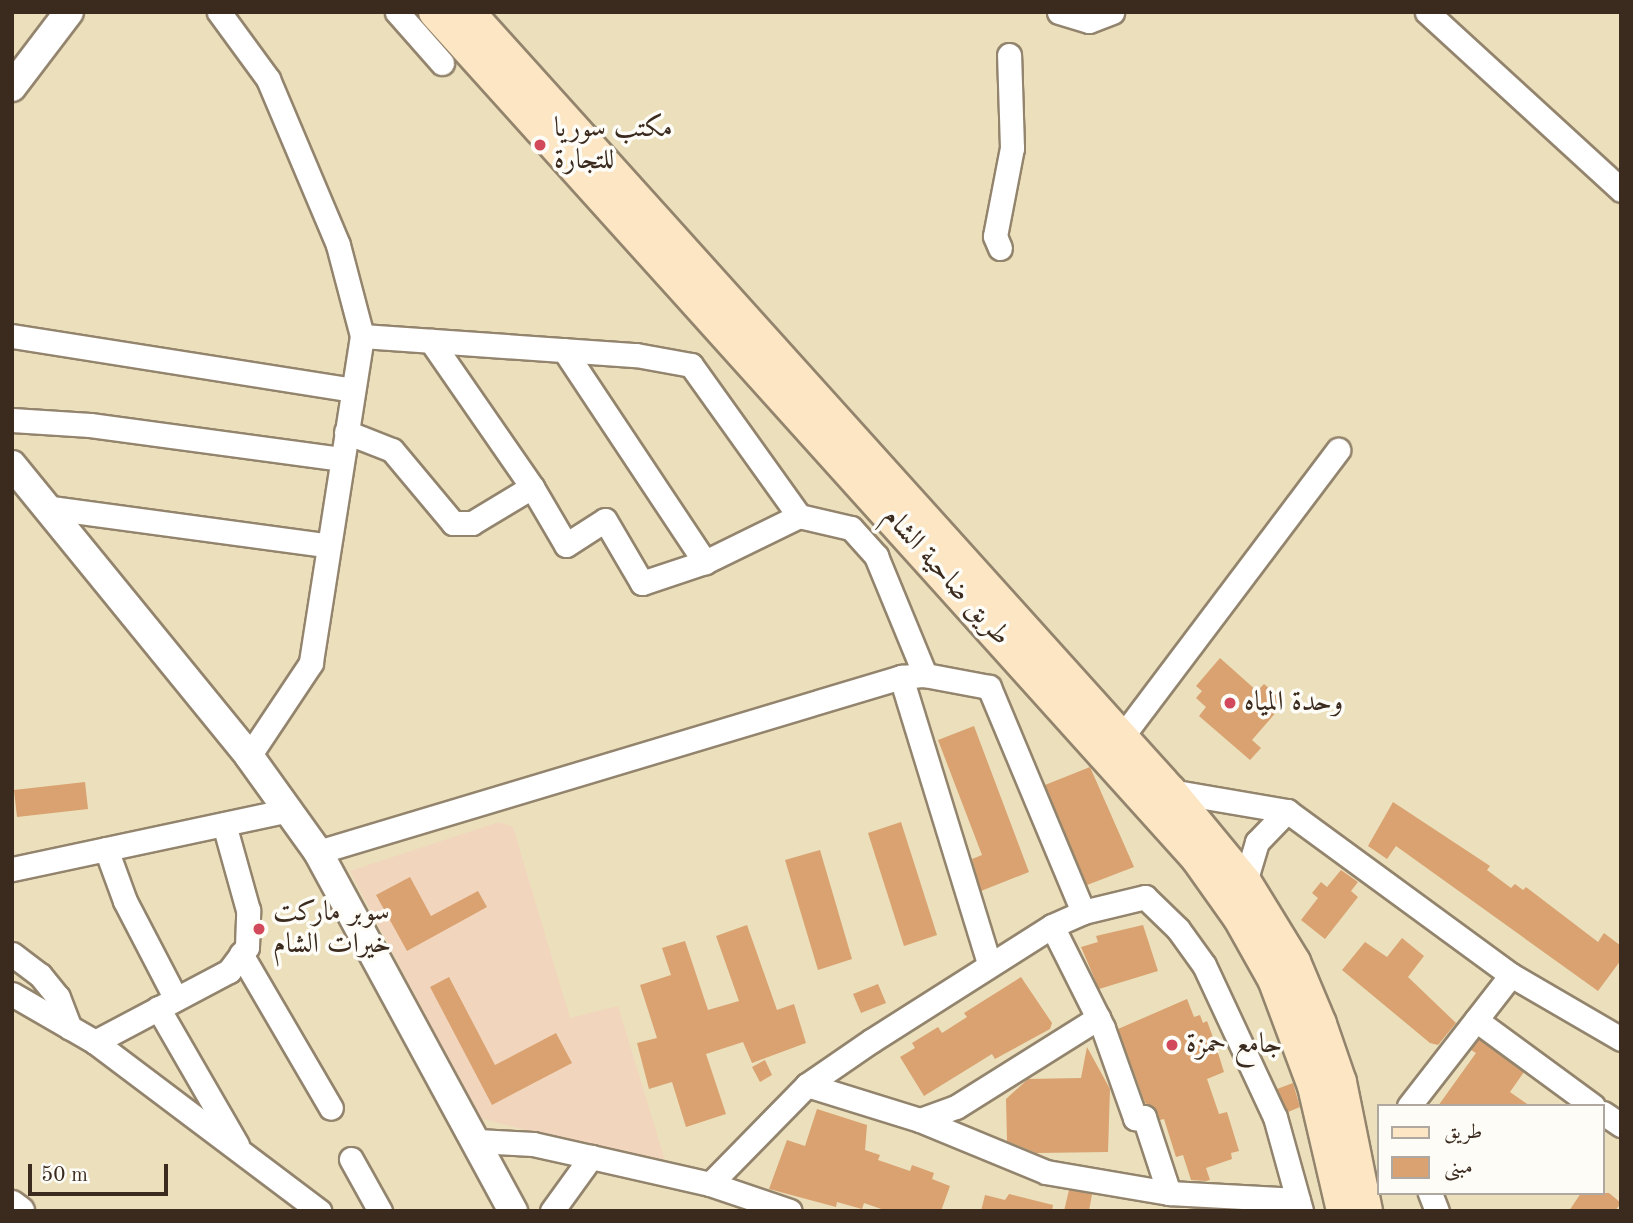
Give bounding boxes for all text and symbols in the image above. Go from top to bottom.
place label: مكتب سوريا للتجارة [554,112,673,178]
marker: مكتب سوريا للتجارة [532,137,548,153]
street label: طريق ضاحية الشام [875,501,1017,653]
place label: وحدة المياه [1244,686,1343,720]
marker: وحدة المياه [1222,695,1238,711]
place label: سوبر ماركت خيرات الشام [273,896,391,962]
marker: سوبر ماركت خيرات الشام [251,921,267,937]
place label: جامع حمزة [1186,1028,1282,1062]
marker: جامع حمزة [1164,1037,1180,1053]
legend [1378,1104,1605,1195]
text: طريق [1444,1122,1482,1143]
scale bar [32,1150,172,1194]
text: مبنى [1444,1157,1473,1178]
text: 50 m [41,1165,88,1186]

